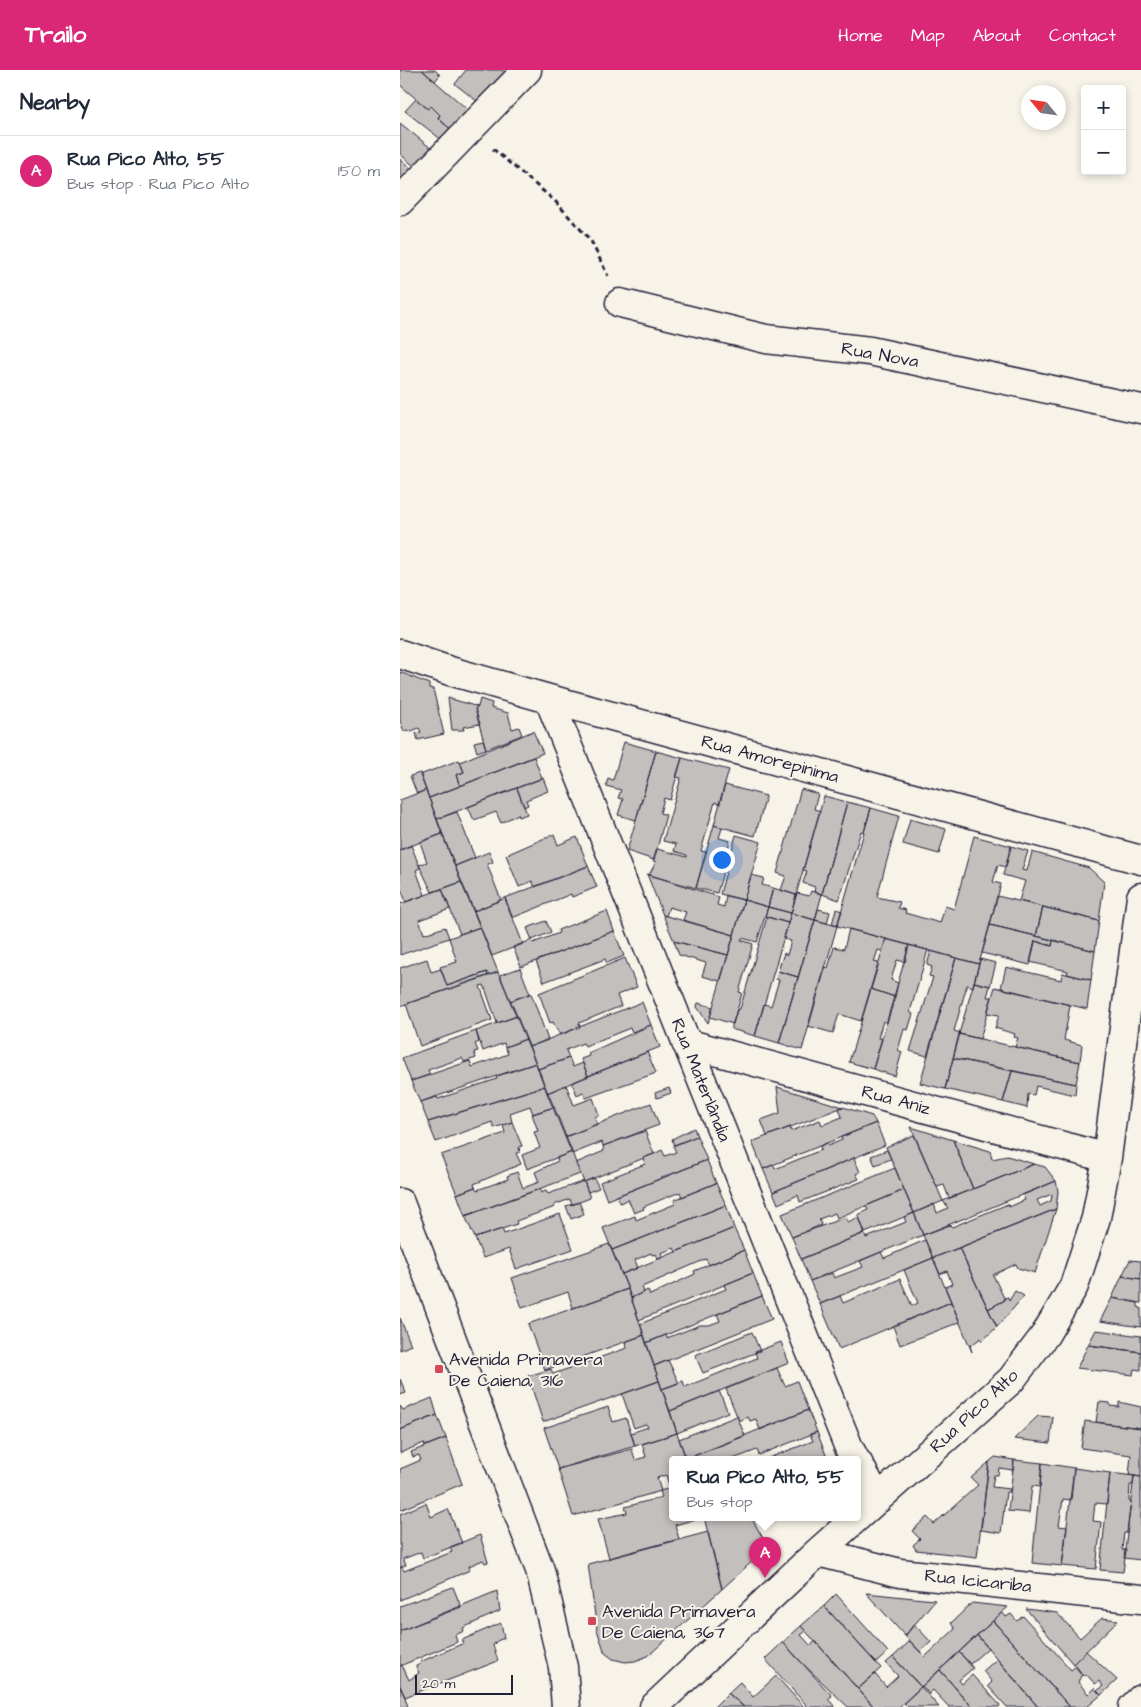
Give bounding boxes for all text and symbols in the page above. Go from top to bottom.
text: Trailo [25,18,86,52]
text: Home [838,23,883,48]
text: Map [911,23,945,48]
text: About [973,23,1021,48]
text: Contact [1049,23,1116,48]
north arrow [1021,85,1066,130]
map controls [1081,85,1126,175]
button: + [1081,85,1126,130]
text: Nearby [20,88,90,117]
button: − [1081,130,1126,175]
text: Rua Pico Alto, 55 [67,146,224,173]
text: A [31,160,41,182]
text: 150 m [338,160,380,182]
text: Bus stop · Rua Pico Alto [67,173,249,195]
street label: Rua Nova [839,336,921,374]
street label: Rua Amorepinima [699,729,841,789]
your location [709,847,735,873]
street label: Rua Materlândia [665,1014,737,1146]
street label: Rua Aniz [859,1079,933,1121]
place label: Avenida Primavera De Caiena, 316 [449,1347,602,1393]
marker: Avenida Primavera De Caiena, 316 [433,1363,445,1375]
street label: Rua Pico Alto [924,1363,1024,1459]
popup [669,1456,861,1521]
text: Rua Pico Alto, 55 [686,1464,844,1491]
text: Bus stop [686,1491,753,1513]
pin: A [749,1537,781,1578]
street label: Rua Icicariba [923,1563,1033,1599]
place label: Avenida Primavera De Caiena, 367 [602,1599,755,1645]
marker: Avenida Primavera De Caiena, 367 [586,1615,598,1627]
scale bar [415,1672,512,1695]
text: 20 m [422,1674,455,1694]

